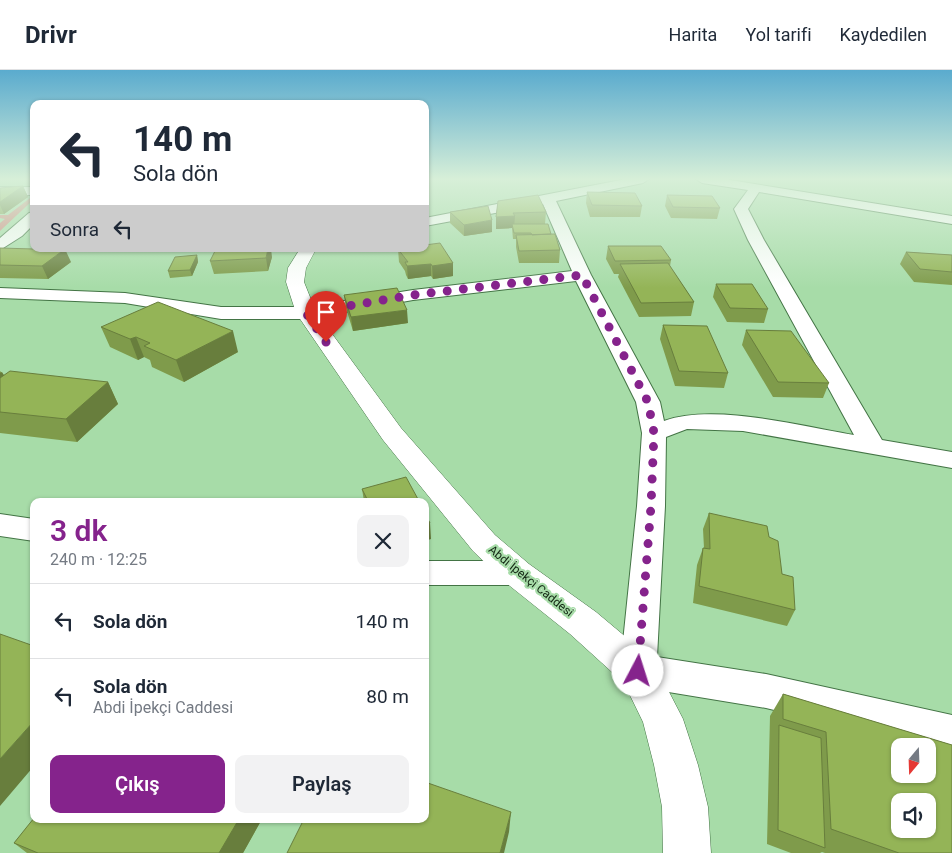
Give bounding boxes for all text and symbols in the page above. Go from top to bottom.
text: Drivr [25,21,77,49]
text: Harita [669,24,717,45]
text: Yol tarifi [745,24,812,45]
text: Kaydedilen [840,24,927,45]
text: 140 m [133,119,232,160]
icon: left [50,120,115,185]
text: Sola dön [133,161,219,186]
icon: left [109,215,137,243]
text: Sonra [50,218,99,241]
pin [305,291,347,342]
icon: arrive [312,298,340,326]
text: 3 dk [50,513,107,548]
button: close [357,515,409,567]
street label: Abdi İpekçi Caddesi [486,542,577,620]
text: 240 m · 12:25 [50,550,147,569]
icon: left [50,607,78,635]
text: Sola dön [93,610,167,633]
text: 140 m [356,610,409,633]
position arrow [611,644,663,696]
text: Sola dön [93,675,167,698]
icon: left [50,682,78,710]
text: 80 m [366,685,409,708]
text: Abdi İpekçi Caddesi [93,698,233,717]
north arrow [891,738,936,782]
map controls [891,738,936,838]
button: Çıkış [50,755,225,813]
button: Paylaş [235,755,409,813]
button: sound [891,793,936,838]

